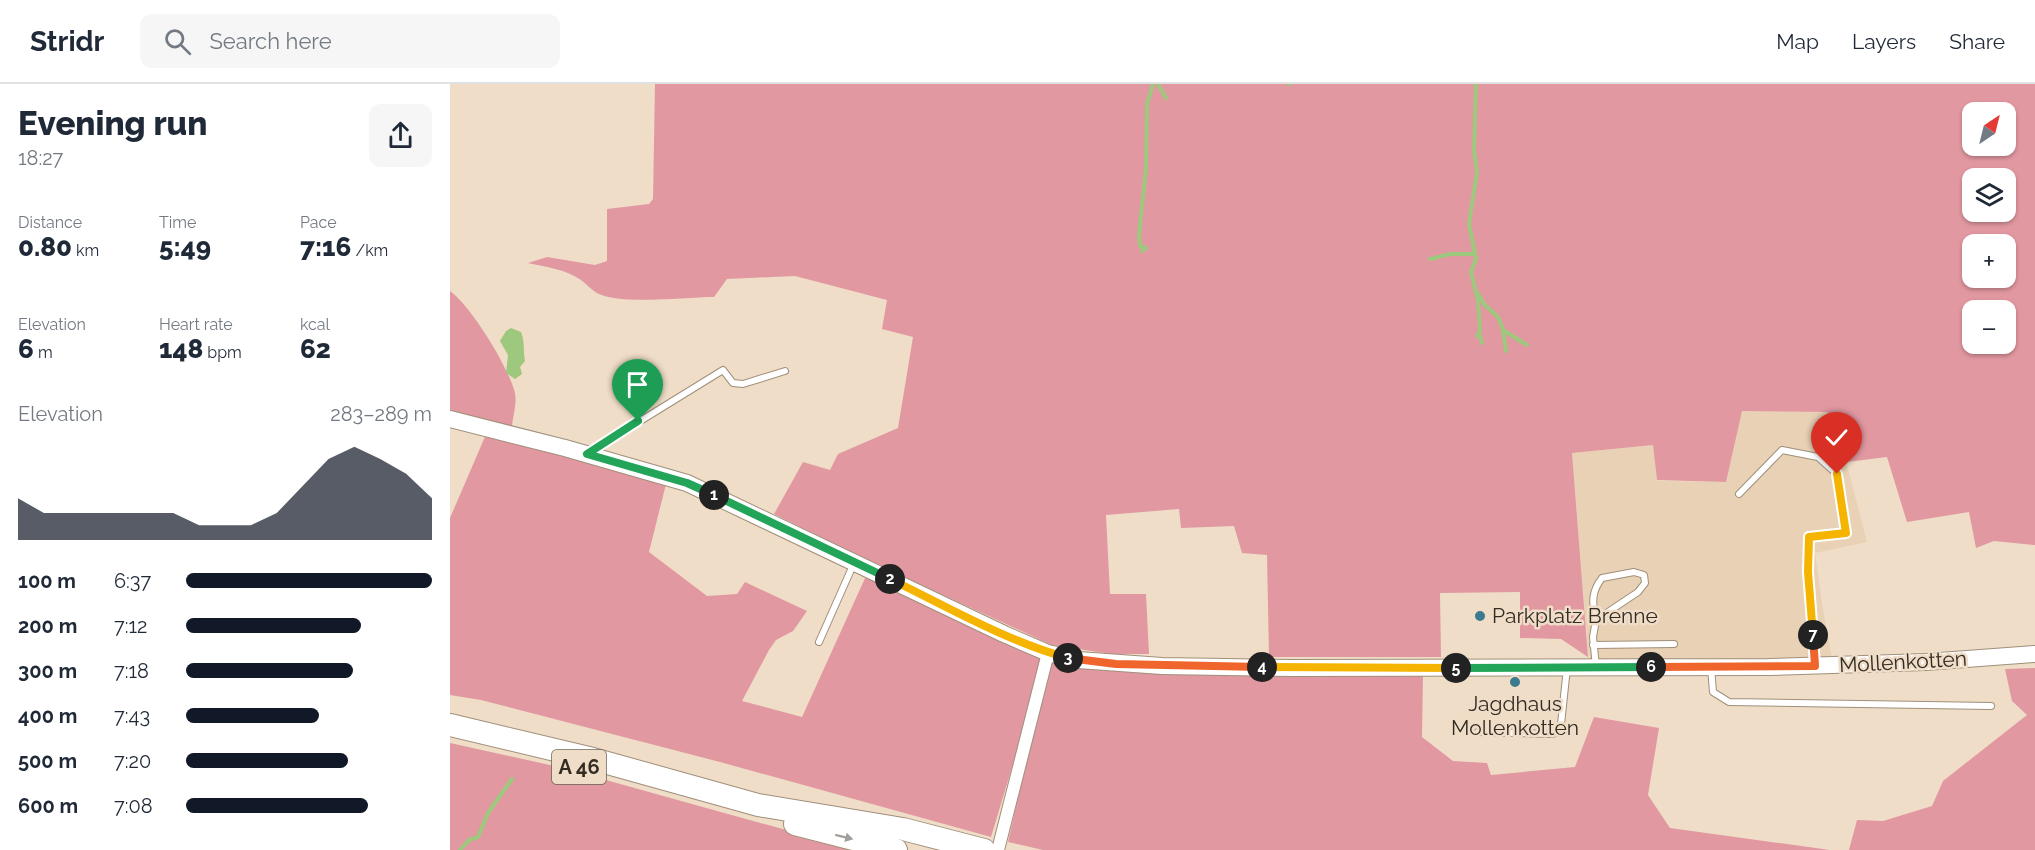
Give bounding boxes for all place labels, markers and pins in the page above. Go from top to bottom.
pin [612,359,663,421]
pin [1811,412,1862,474]
pin: 1 [699,480,729,510]
pin: 2 [875,564,905,594]
place label: Parkplatz Brenne [1492,603,1658,628]
marker: Parkplatz Brenne [1473,609,1487,623]
pin: 7 [1798,620,1828,650]
pin: 3 [1053,643,1083,673]
pin: 4 [1247,652,1277,682]
pin: 6 [1636,652,1666,682]
pin: 5 [1441,653,1471,683]
marker: Jagdhaus Mollenkotten [1508,675,1522,689]
place label: Jagdhaus Mollenkotten [1451,691,1579,740]

